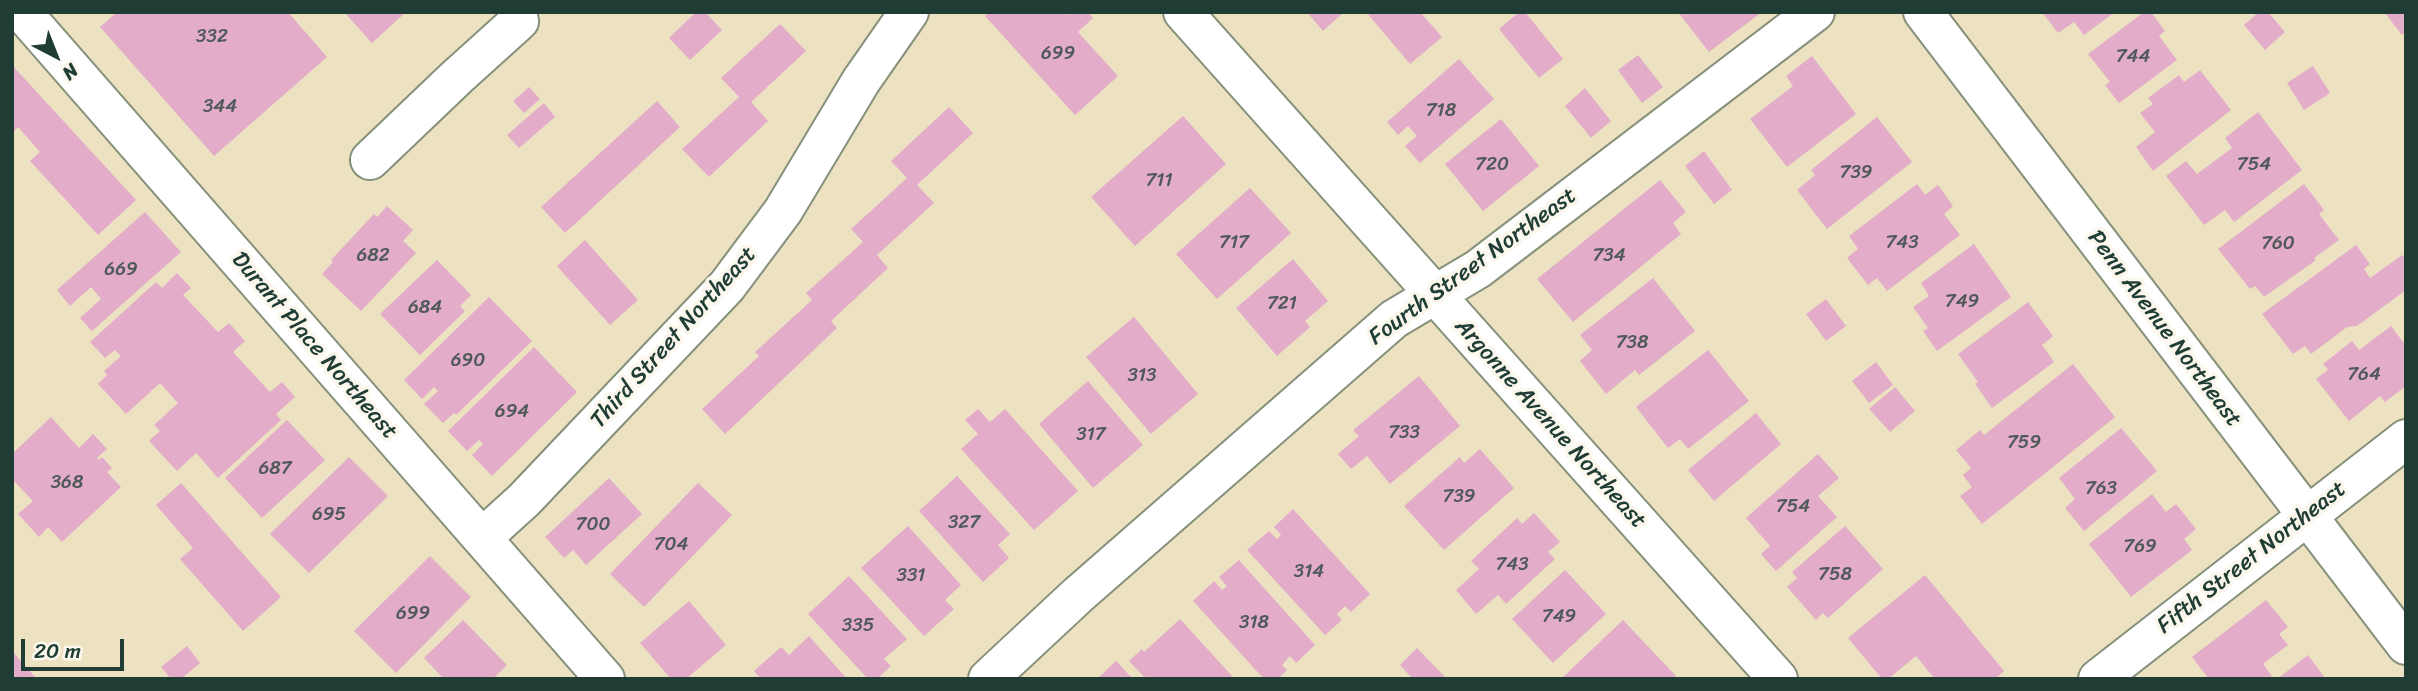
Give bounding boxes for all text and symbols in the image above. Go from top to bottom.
north arrow [21,21,91,91]
house number: 332 [196,26,228,48]
house number: 699 [1041,43,1075,65]
house number: 744 [2116,46,2150,68]
text: N [54,55,86,89]
house number: 344 [203,96,237,118]
house number: 718 [1426,100,1456,122]
house number: 720 [1475,154,1509,176]
house number: 754 [2237,154,2271,176]
house number: 739 [1840,162,1872,184]
house number: 711 [1145,170,1173,192]
street label: Fourth Street Northeast [1364,182,1582,352]
street label: Penn Avenue Northeast [2081,225,2247,433]
house number: 717 [1219,232,1249,254]
house number: 743 [1885,232,1919,254]
house number: 760 [2261,233,2295,255]
street label: Third Street Northeast [585,242,763,434]
house number: 682 [356,245,390,267]
house number: 734 [1592,245,1626,267]
street label: Durant Place Northeast [225,247,403,445]
house number: 669 [104,259,138,281]
house number: 749 [1945,291,1979,313]
house number: 721 [1267,293,1297,315]
house number: 684 [408,297,442,319]
street label: Argonne Avenue Northeast [1448,313,1652,535]
house number: 738 [1616,332,1648,354]
house number: 690 [451,350,485,372]
house number: 764 [2347,364,2381,386]
house number: 313 [1127,365,1157,387]
house number: 694 [495,401,529,423]
house number: 733 [1388,422,1420,444]
house number: 317 [1076,424,1106,446]
house number: 759 [2007,432,2041,454]
house number: 687 [258,458,292,480]
house number: 368 [51,472,83,494]
street label: Fifth Street Northeast [2152,476,2352,640]
house number: 763 [2085,478,2117,500]
house number: 739 [1443,486,1475,508]
house number: 754 [1776,496,1810,518]
house number: 695 [312,504,346,526]
house number: 327 [948,512,980,534]
house number: 700 [576,514,610,536]
house number: 704 [654,534,688,556]
house number: 769 [2123,536,2157,558]
house number: 743 [1495,554,1529,576]
house number: 314 [1294,561,1324,583]
house number: 758 [1818,564,1852,586]
house number: 331 [896,565,926,587]
house number: 699 [396,603,430,625]
house number: 749 [1542,606,1576,628]
house number: 318 [1239,612,1269,634]
house number: 335 [842,615,874,637]
scale bar [24,624,128,668]
text: 20 m [34,632,81,670]

